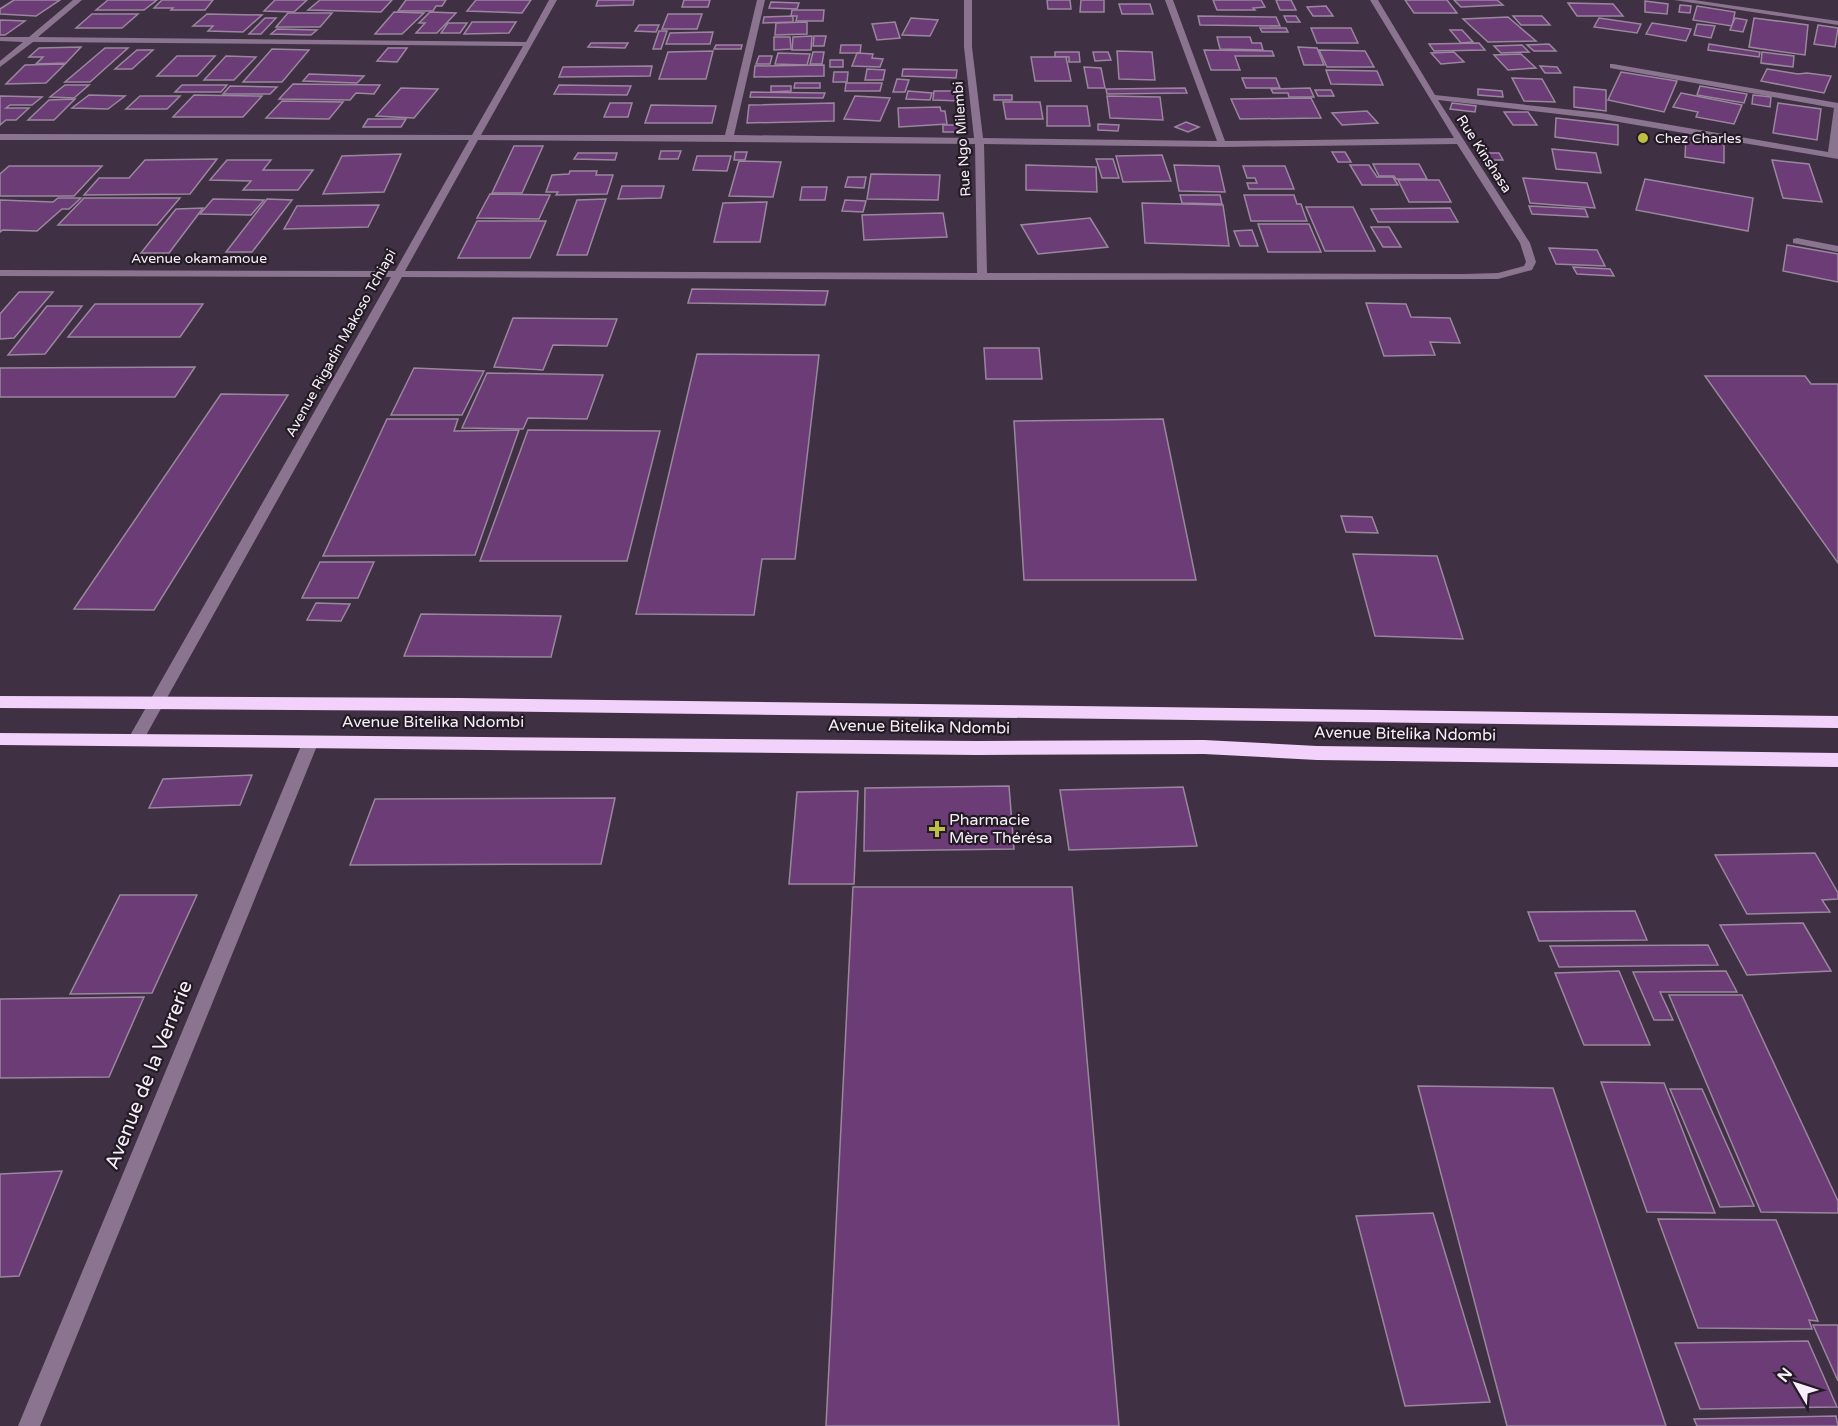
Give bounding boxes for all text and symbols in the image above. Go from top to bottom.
street label: Rue Ngo Milembi [949,81,975,197]
street label: Rue Kinshasa [1453,112,1515,196]
place label: Chez Charles [1655,130,1742,147]
marker: Chez Charles [1636,131,1650,145]
street label: Avenue Rigadin Makoso Tchiapi [282,246,400,440]
street label: Avenue okamamoue [131,250,267,267]
street label: Avenue Bitelika Ndombi [342,712,524,732]
street label: Avenue Bitelika Ndombi [828,715,1010,739]
street label: Avenue Bitelika Ndombi [1314,722,1496,746]
place label: Pharmacie Mère Thérésa [949,810,1052,848]
marker: Pharmacie Mère Thérésa [930,822,944,836]
street label: Avenue de la Verrerie [100,977,198,1173]
north arrow [1766,1354,1826,1414]
text: N [1773,1364,1797,1386]

